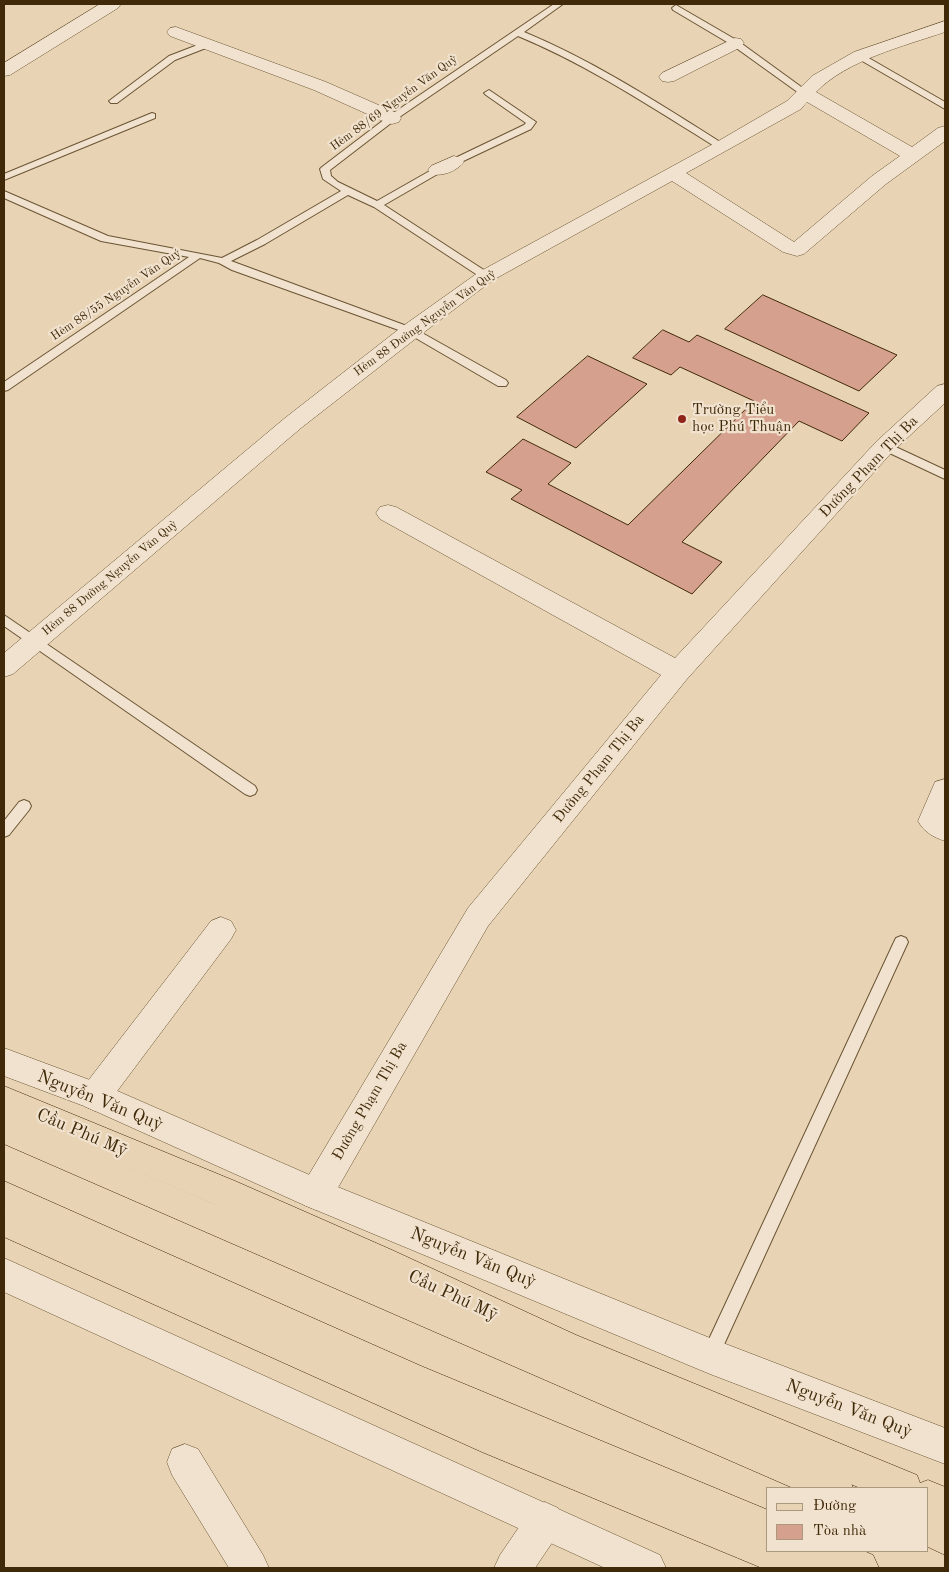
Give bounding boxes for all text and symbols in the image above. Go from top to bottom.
street label: Hẻm 88/69 Nguyễn Văn Quỳ [328,52,460,154]
street label: Hẻm 88/55 Nguyễn Văn Quý [48,246,184,344]
street label: Hẻm 88 Đường Nguyễn Văn Quỳ [351,267,499,379]
place label: Trường Tiểu học Phú Thuận [692,401,791,436]
marker: Trường Tiểu học Phú Thuận [676,413,688,425]
street label: Đường Phạm Thị Ba [816,413,922,521]
street label: Hẻm 88 Đường Nguyễn Văn Quỳ [39,517,181,639]
street label: Đường Phạm Thị Ba [550,711,648,827]
street label: Đường Phạm Thị Ba [329,1038,411,1164]
street label: Nguyễn Văn Quỳ [34,1066,166,1136]
street label: Cầu Phú Mỹ [33,1104,131,1162]
street label: Nguyễn Văn Quỳ [407,1223,539,1293]
street label: Cầu Phú Mỹ [405,1266,501,1326]
street label: Nguyễn Văn Quỳ [783,1375,915,1443]
legend [766,1487,929,1552]
text: Đường [813,1499,856,1514]
text: Tòa nhà [813,1524,866,1539]

